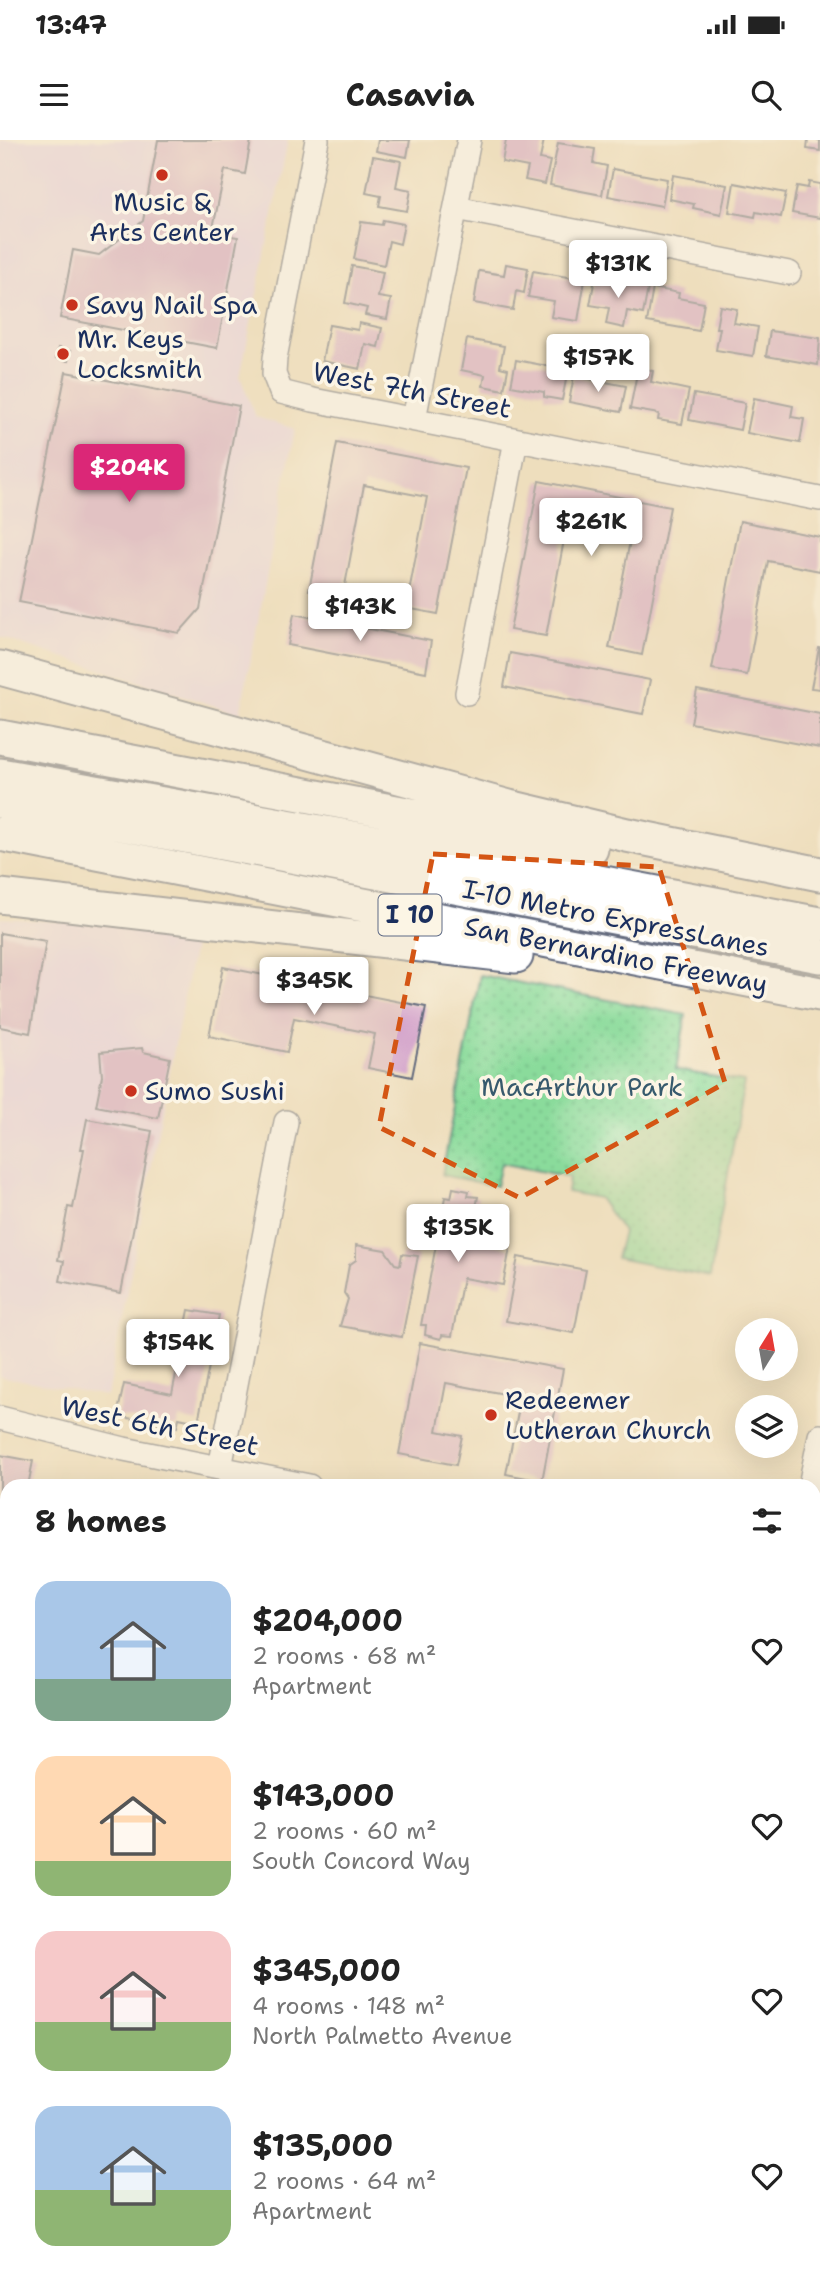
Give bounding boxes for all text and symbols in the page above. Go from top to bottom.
text: 13:47 [35,7,107,42]
text: Casavia [345,73,475,116]
icon: menu [35,76,73,114]
icon: search [747,76,785,114]
marker: Music & Arts Center [154,167,170,183]
place label: Music & Arts Center [89,184,235,249]
pin: $131K [569,240,667,300]
text: $131K [585,248,651,278]
place label: Savy Nail Spa [86,287,258,322]
marker: Savy Nail Spa [64,297,80,313]
place label: Mr. Keys Locksmith [77,321,203,386]
pin: $157K [549,334,647,394]
text: $157K [562,342,634,372]
marker: Mr. Keys Locksmith [55,346,71,362]
street label: West 7th Street [310,353,514,426]
pin: $204K [80,444,178,504]
text: $204K [90,452,168,482]
pin: $261K [542,498,640,558]
text: $261K [555,506,627,536]
pin: $143K [311,584,409,643]
text: $143K [324,591,396,621]
street label: I-10 Metro ExpressLanes [460,871,772,964]
road number: I 10 [378,894,442,936]
street label: San Bernardino Freeway [461,908,771,1001]
pin: $345K [265,958,363,1017]
text: $345K [276,965,352,995]
park label: MacArthur Park [481,1069,683,1104]
place label: Sumo Sushi [145,1073,285,1108]
marker: Sumo Sushi [123,1083,139,1099]
pin: $135K [409,1204,507,1264]
text: $135K [423,1212,494,1242]
north arrow [735,1318,798,1381]
map controls [735,1318,798,1458]
pin: $154K [129,1320,227,1379]
text: $154K [142,1327,214,1357]
place label: Redeemer Lutheran Church [505,1382,712,1447]
street label: West 6th Street [58,1387,262,1464]
button: layers [735,1395,798,1458]
marker: Redeemer Lutheran Church [483,1407,499,1423]
text: 8 homes [35,1501,167,1542]
icon: filters [748,1502,786,1540]
text: $204,000 [252,1600,403,1641]
icon: home [91,1609,175,1693]
icon: heart [748,1632,786,1670]
text: 2 rooms · 68 m² [252,1641,436,1671]
text: Apartment [252,1671,372,1701]
text: $143,000 [252,1775,394,1816]
icon: home [91,1784,175,1868]
icon: heart [748,1807,786,1845]
text: 2 rooms · 60 m² [252,1816,437,1846]
text: South Concord Way [252,1846,470,1876]
text: $345,000 [252,1950,401,1991]
icon: home [91,1959,175,2043]
icon: heart [748,1982,786,2020]
text: 4 rooms · 148 m² [252,1991,445,2021]
text: North Palmetto Avenue [252,2021,513,2051]
text: $135,000 [252,2125,393,2166]
icon: home [91,2134,175,2218]
icon: heart [748,2157,786,2195]
text: 2 rooms · 64 m² [252,2166,436,2196]
text: Apartment [252,2196,372,2226]

